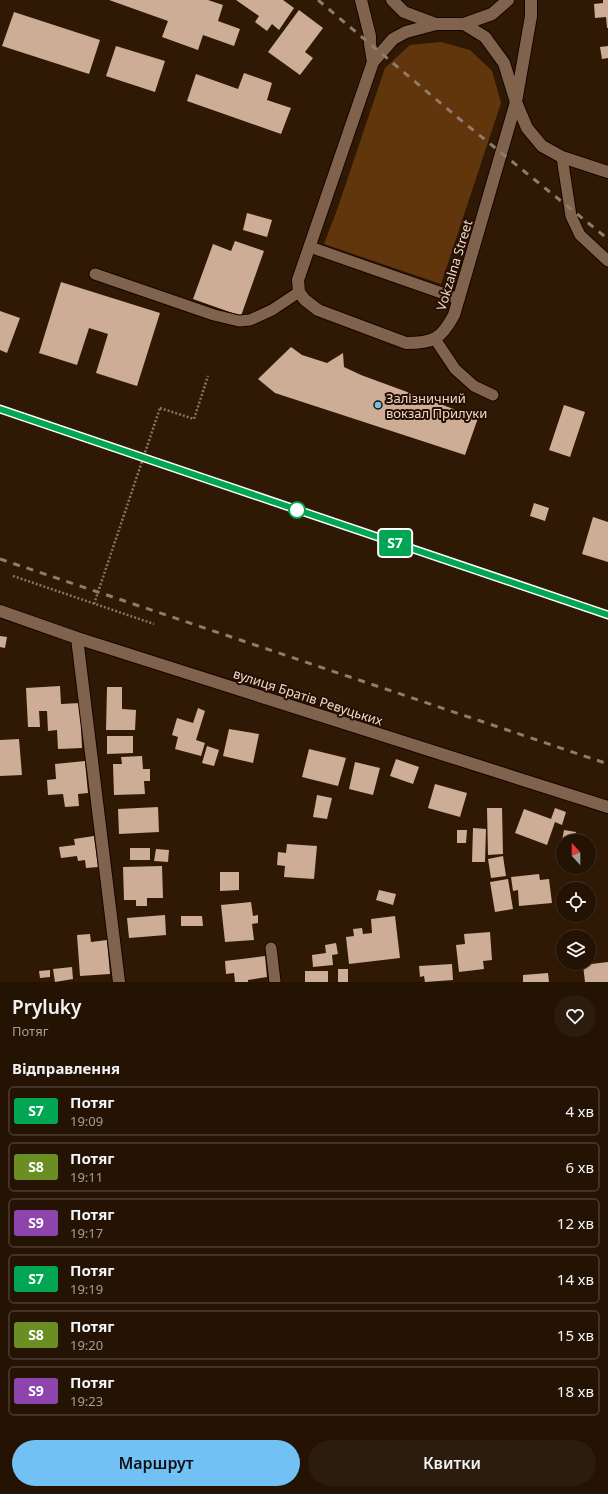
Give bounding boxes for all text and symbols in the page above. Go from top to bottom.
street label: Vokzalna Street [432,217,476,313]
place label: Залізничний вокзал Прилуки [386,389,487,422]
marker: Залізничний вокзал Прилуки [373,400,383,410]
unlabelled marker [288,501,306,519]
line badge: S7 [377,530,413,556]
text: S7 [387,533,403,552]
street label: вулиця Братів Ревуцьких [231,664,385,730]
north arrow [556,834,596,874]
map controls [556,834,596,970]
button: locate [556,882,596,922]
button: layers [556,930,596,970]
text: Pryluky [12,994,81,1020]
button: heart [554,995,596,1037]
text: Потяг [12,1022,48,1040]
text: Відправлення [12,1058,120,1078]
text: Потяг [70,1092,114,1112]
text: S7 [28,1101,44,1120]
text: 4 хв [565,1101,594,1121]
text: 19:09 [70,1112,103,1130]
text: Потяг [70,1148,114,1168]
text: S8 [28,1157,44,1176]
text: 6 хв [565,1157,594,1177]
text: 19:11 [70,1168,103,1186]
text: Потяг [70,1204,114,1224]
text: S9 [28,1213,44,1232]
text: 12 хв [557,1213,594,1233]
text: 19:17 [70,1224,103,1242]
text: Потяг [70,1260,114,1280]
text: S7 [28,1269,44,1288]
text: 14 хв [557,1269,594,1289]
text: 19:19 [70,1280,103,1298]
text: Потяг [70,1316,114,1336]
text: S8 [28,1325,44,1344]
text: 15 хв [557,1325,594,1345]
text: 19:20 [70,1336,103,1354]
text: Потяг [70,1372,114,1392]
text: S9 [28,1381,44,1400]
text: 18 хв [557,1381,594,1401]
text: 19:23 [70,1392,103,1410]
button: Маршрут [12,1440,300,1486]
button: Квитки [308,1440,596,1486]

